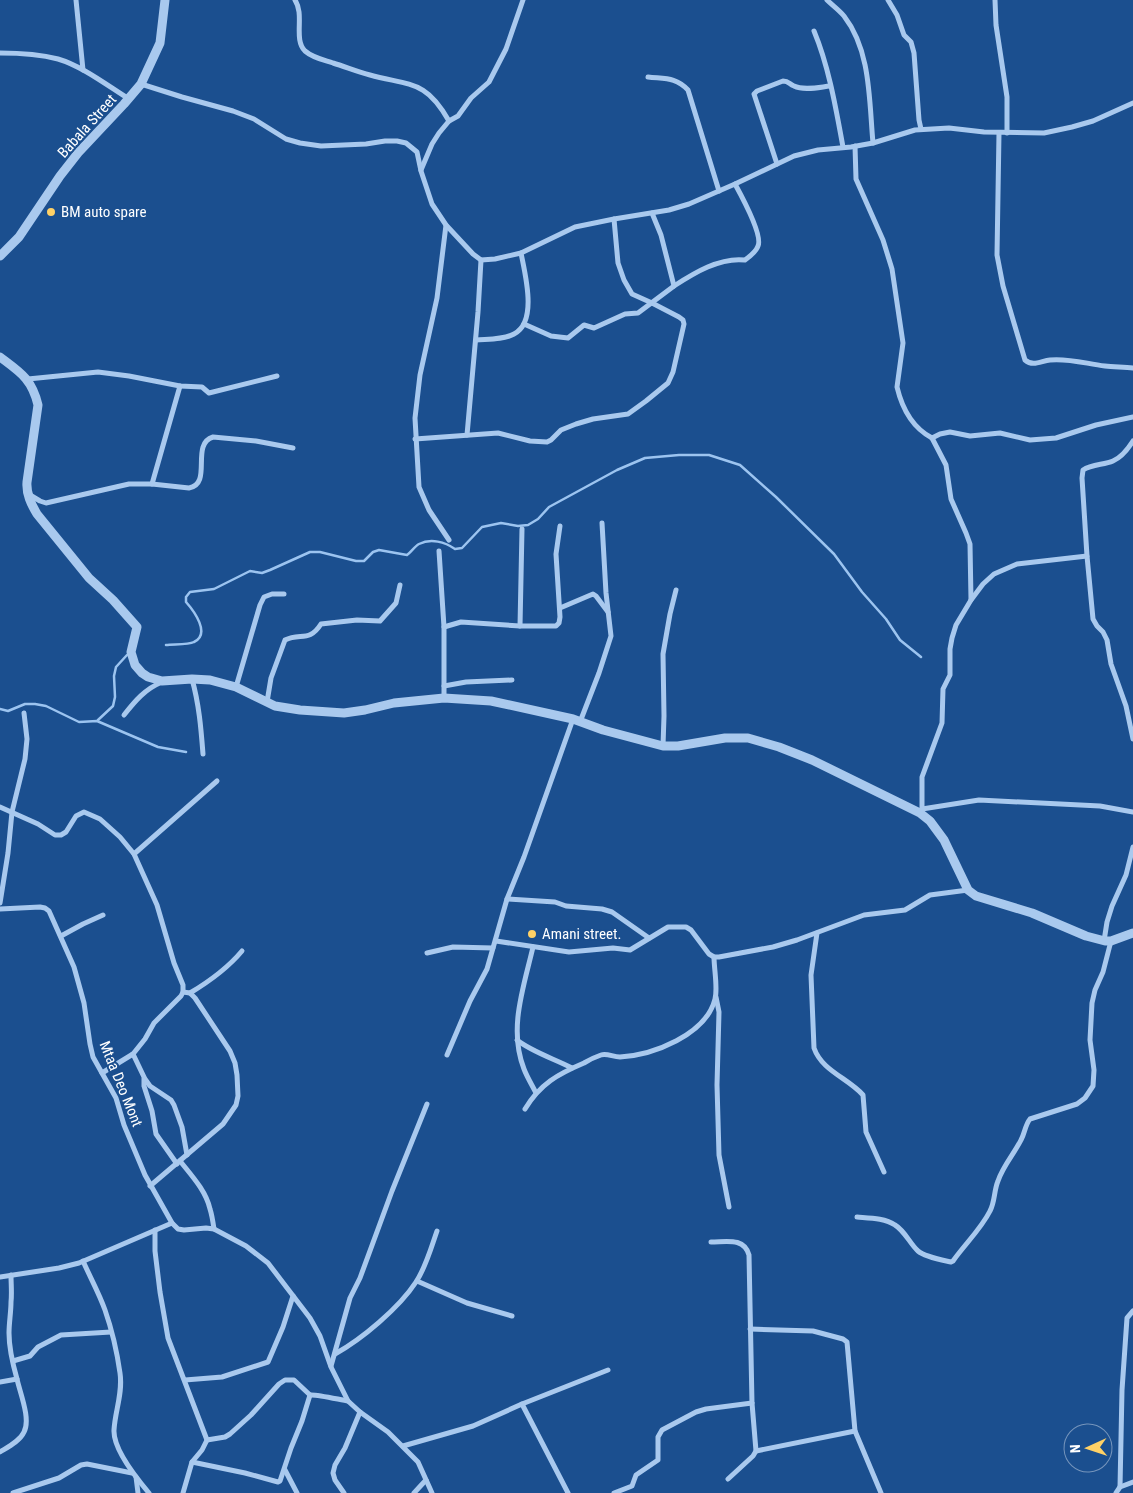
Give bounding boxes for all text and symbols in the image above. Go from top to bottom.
street label: Babala Street [54,91,120,161]
place label: BM auto spare [61,203,147,221]
marker: BM auto spare [45,206,57,218]
place label: Amani street. [542,925,621,943]
marker: Amani street. [526,928,538,940]
street label: Mtaa Deo Mont [96,1039,146,1129]
north arrow [1063,1423,1113,1473]
text: N [1067,1444,1083,1453]

